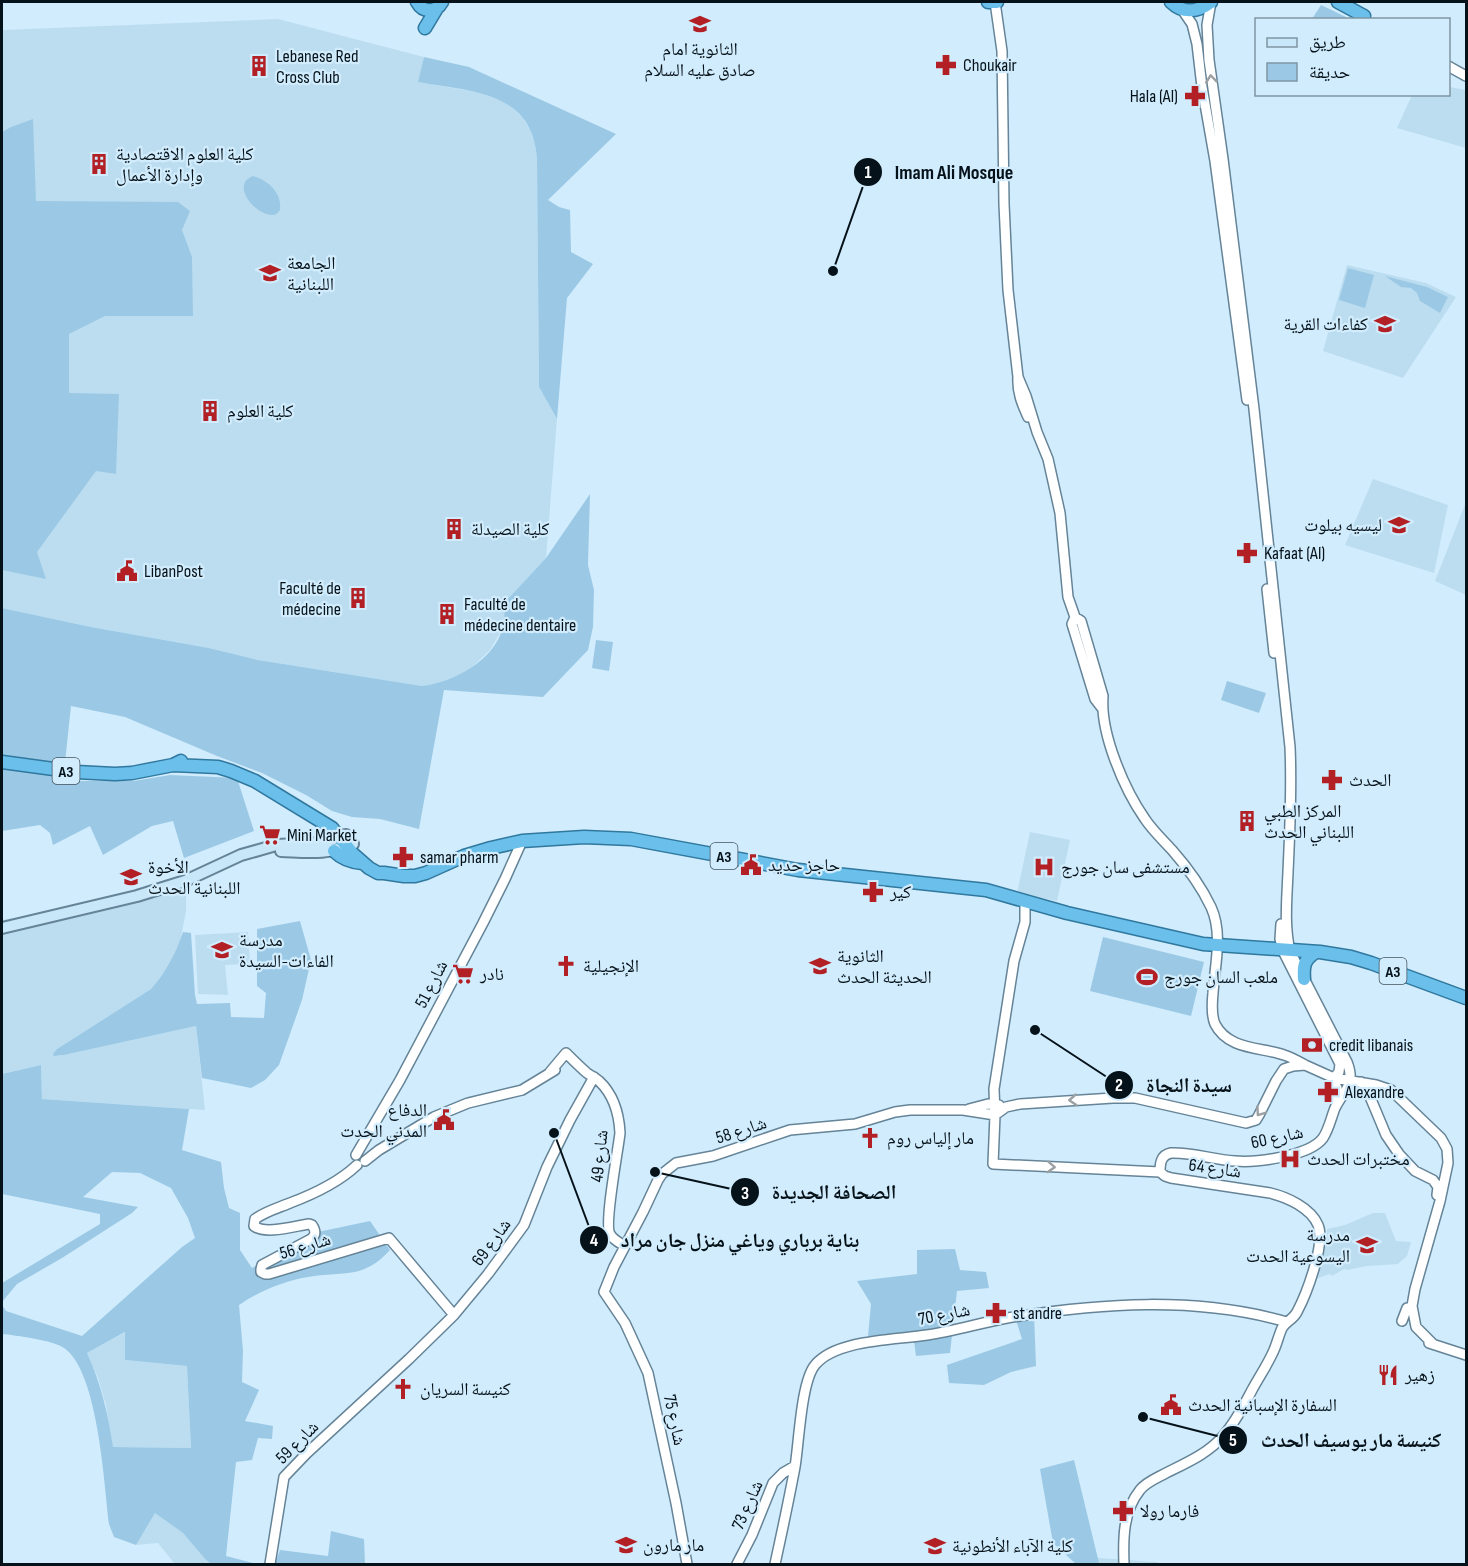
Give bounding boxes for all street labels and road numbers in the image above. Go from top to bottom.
road number: A3 [52,758,80,784]
road number: A3 [710,843,738,869]
street label: شارع 51 [411,957,452,1012]
road number: A3 [1380,958,1406,984]
street label: شارع 58 [713,1112,769,1149]
street label: شارع 60 [1249,1122,1305,1153]
street label: شارع 49 [586,1129,613,1183]
street label: شارع 64 [1187,1154,1243,1183]
street label: شارع 69 [467,1215,515,1270]
street label: شارع 56 [277,1229,333,1264]
street label: شارع 70 [916,1299,972,1330]
street label: شارع 75 [659,1393,690,1447]
street label: شارع 59 [271,1416,323,1468]
street label: شارع 73 [727,1477,768,1533]

